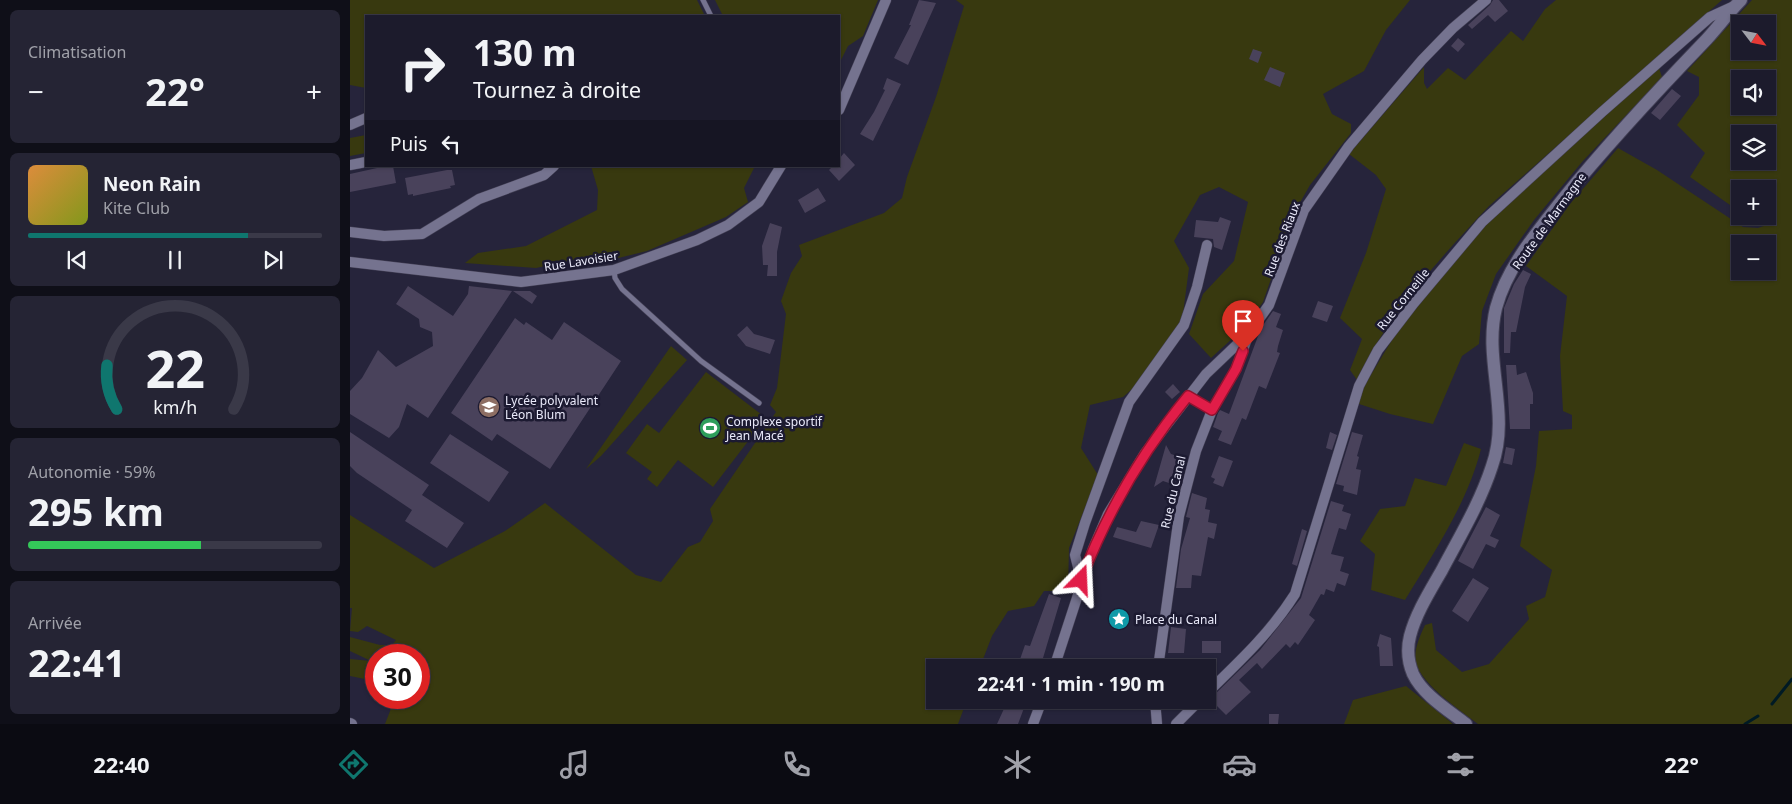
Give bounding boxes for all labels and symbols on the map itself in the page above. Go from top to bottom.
north arrow [1731,15,1776,60]
street label: Route de Marmagne [1508,169,1590,273]
street label: Rue des Riaux [1260,199,1304,279]
street label: Rue Lavoisier [543,247,619,275]
street label: Rue Corneille [1373,264,1433,333]
pin [1222,300,1264,351]
place label: Lycée polyvalent Léon Blum [505,392,599,423]
school or university icon: Lycée polyvalent Léon Blum [477,395,501,419]
place label: Complexe sportif Jean Macé [725,413,823,444]
sports icon: Complexe sportif Jean Macé [698,416,722,440]
street label: Rue du Canal [1156,454,1190,530]
position arrow [1054,553,1106,605]
place icon: Place du Canal [1107,607,1131,631]
place label: Place du Canal [1135,611,1217,628]
speed limit sign: 30 [365,644,430,709]

